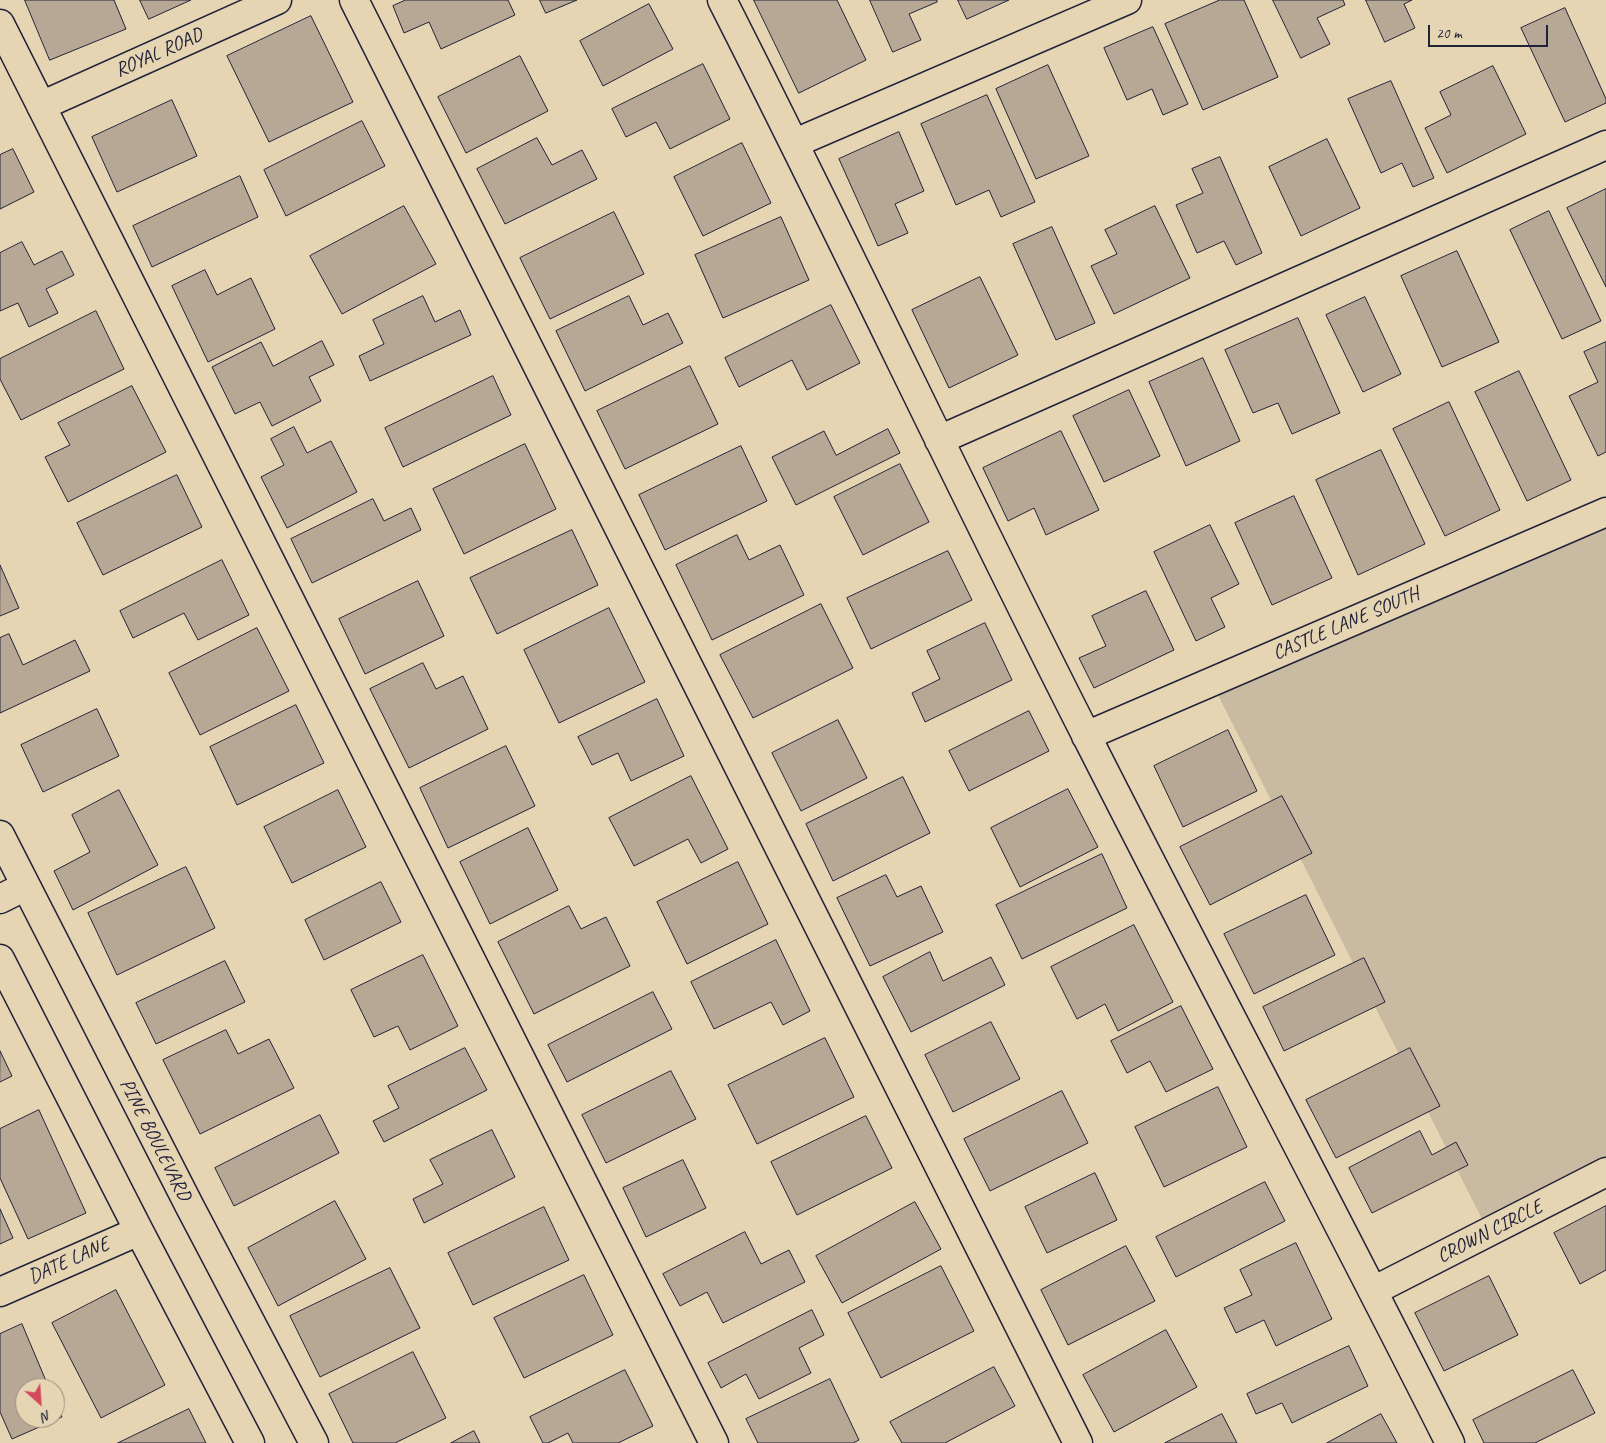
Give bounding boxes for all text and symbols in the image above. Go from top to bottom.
scale bar [1431,15,1551,47]
street label: ROYAL ROAD [111,23,207,83]
text: 20 m [1436,24,1462,43]
street label: CASTLE LANE SOUTH [1269,582,1423,666]
street label: PINE BOULEVARD [114,1075,196,1205]
street label: CROWN CIRCLE [1433,1195,1547,1269]
street label: DATE LANE [25,1233,113,1289]
north arrow [15,1378,65,1428]
text: N [39,1406,54,1426]

